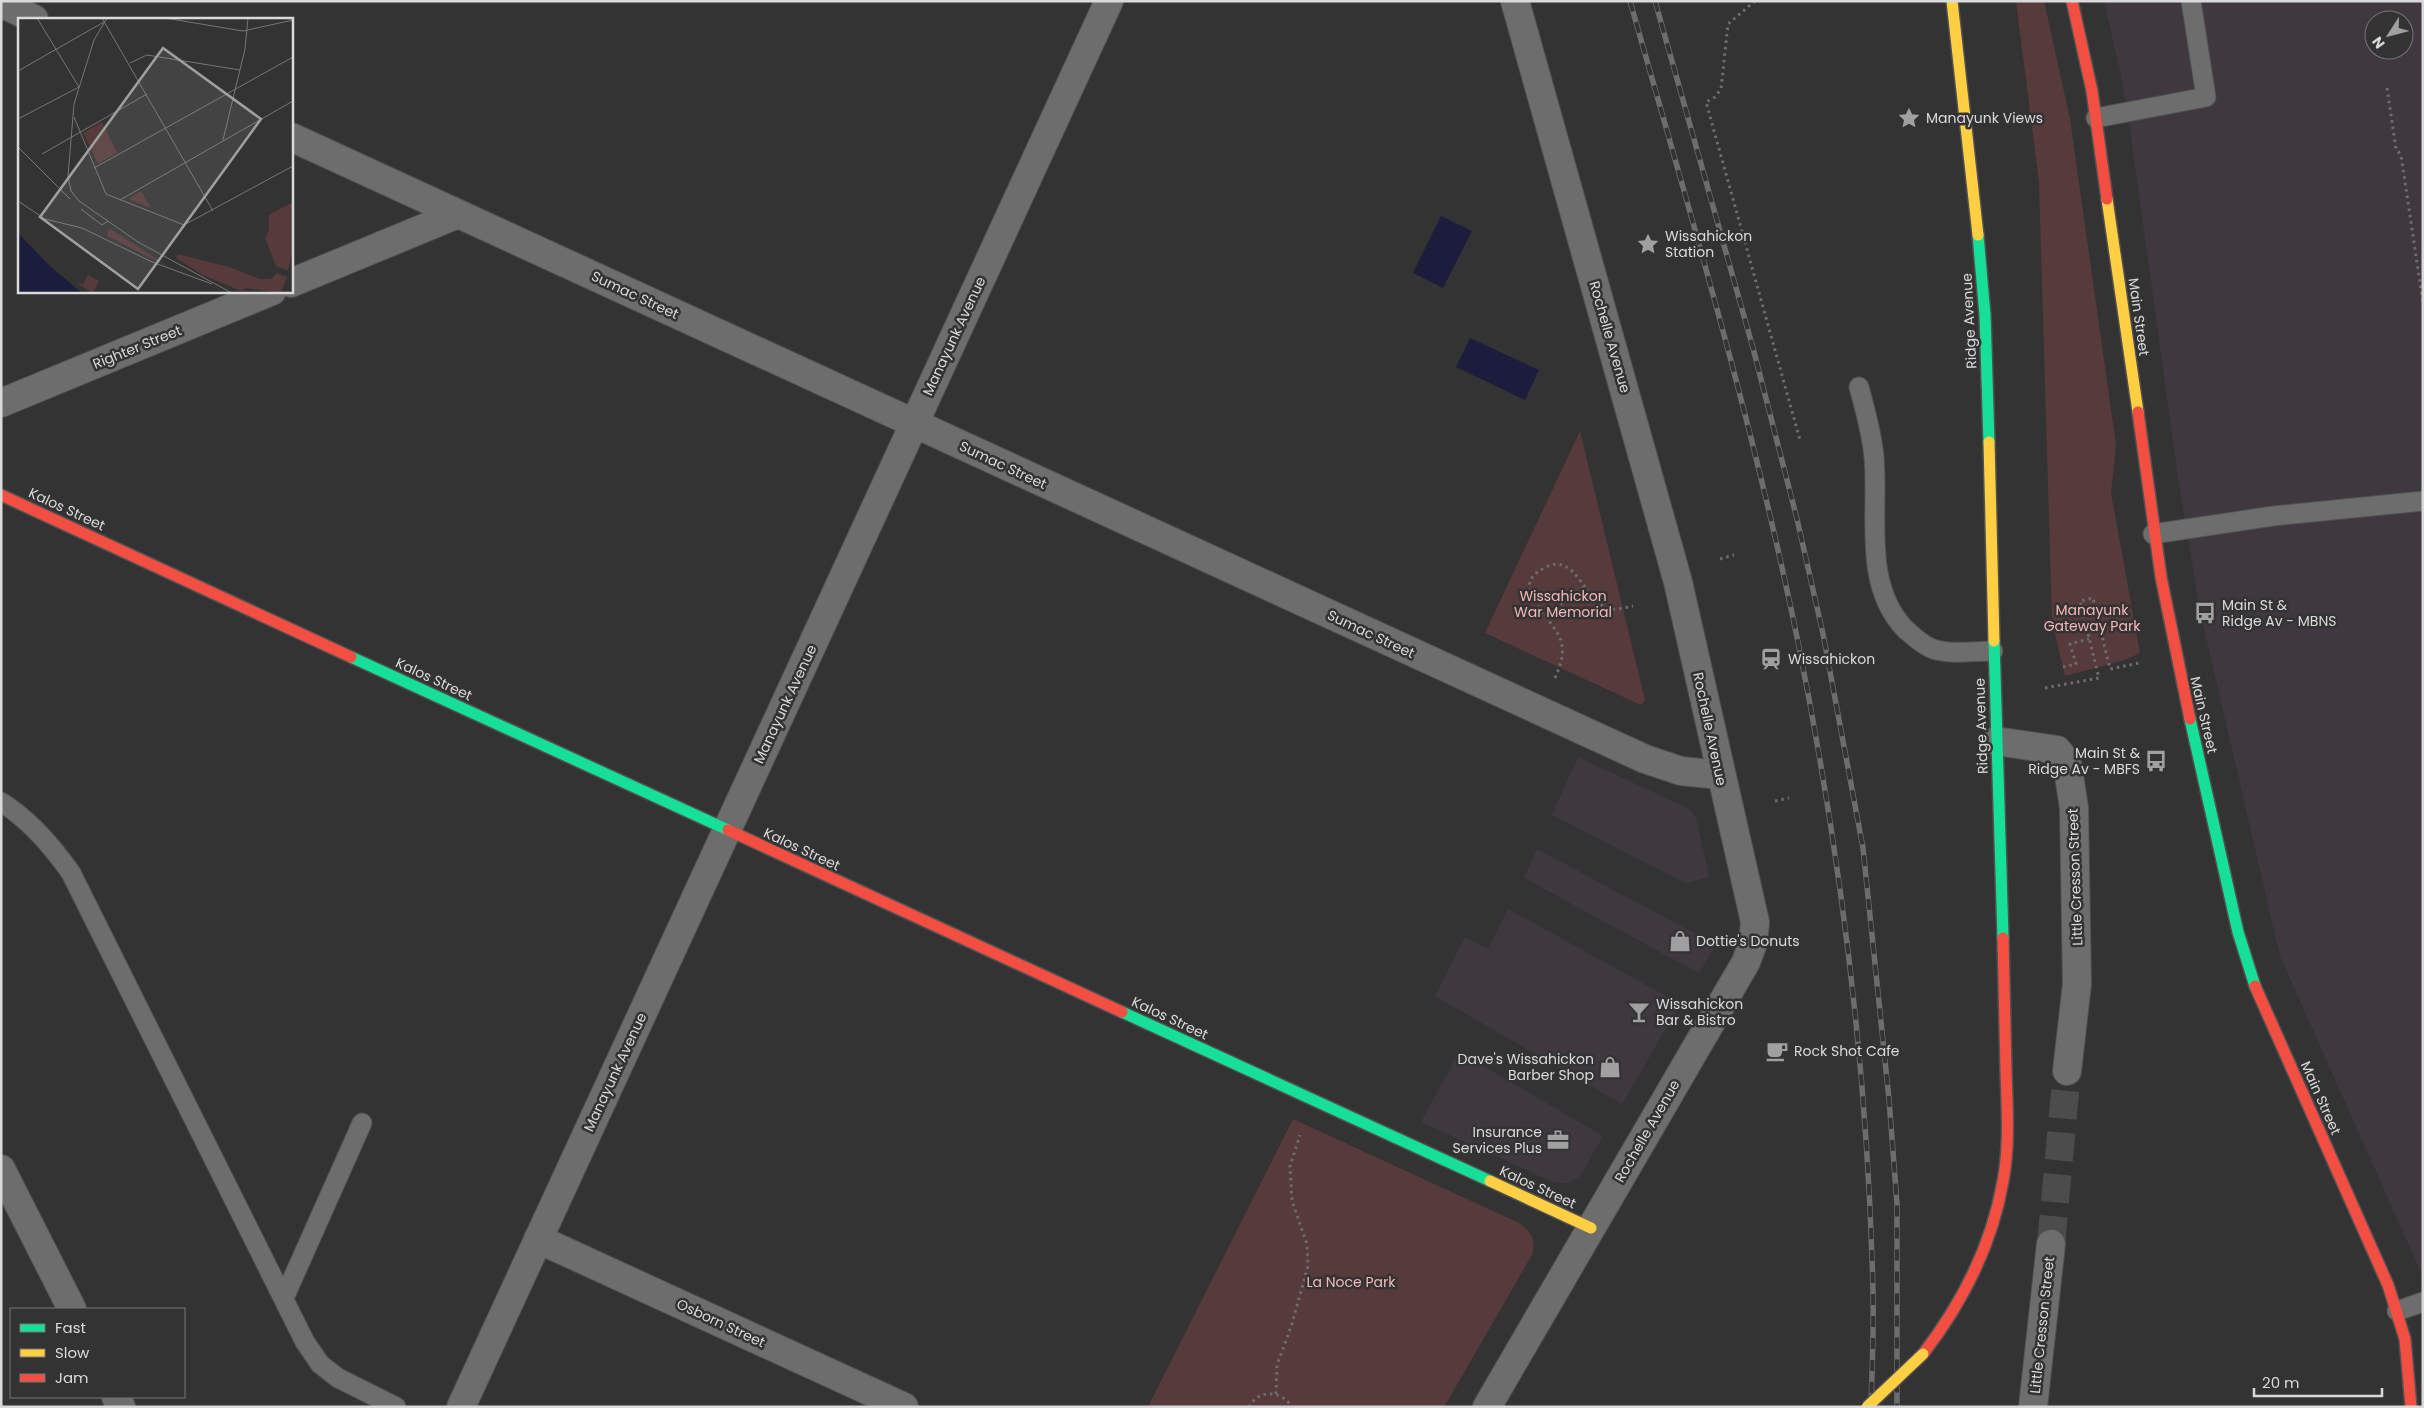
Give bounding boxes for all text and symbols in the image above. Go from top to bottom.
north arrow [2364,10,2414,60]
inset map [18,18,292,292]
text: N [2367,33,2390,53]
place icon: Manayunk Views [1896,105,1922,131]
place label: Manayunk Views [1926,108,2043,128]
place label: Wissahickon Station [1665,226,1752,262]
place icon: Wissahickon Station [1635,231,1661,257]
street label: Sumac Street [588,266,682,324]
street label: Ridge Avenue [1956,272,1981,369]
street label: Manayunk Avenue [918,273,991,399]
street label: Main Street [2124,277,2154,357]
street label: Rochelle Avenue [1584,279,1636,396]
street label: Righter Street [90,320,184,374]
street label: Sumac Street [956,436,1050,494]
street label: Kalos Street [25,483,109,535]
park label: Wissahickon War Memorial [1514,586,1612,622]
place label: Main St & Ridge Av - MBNS [2222,595,2336,631]
park label: Manayunk Gateway Park [2044,600,2141,636]
bus stop icon: Main St & Ridge Av - MBNS [2192,600,2218,626]
street label: Sumac Street [1324,605,1418,663]
street label: Manayunk Avenue [749,641,822,767]
station icon: Wissahickon [1758,646,1784,672]
place label: Wissahickon [1788,649,1875,669]
street label: Kalos Street [392,653,476,705]
street label: Rochelle Avenue [1688,670,1732,788]
street label: Main Street [2185,674,2223,756]
street label: Ridge Avenue [1969,677,1993,774]
place label: Main St & Ridge Av - MBFS [2028,743,2141,779]
bus stop icon: Main St & Ridge Av - MBFS [2143,748,2169,774]
street label: Little Cresson Street [2063,808,2087,946]
street label: Kalos Street [760,823,844,875]
shop icon: Dottie's Donuts [1667,928,1693,954]
place label: Dottie's Donuts [1696,931,1800,951]
street label: Kalos Street [1128,992,1212,1044]
place label: Wissahickon Bar & Bistro [1656,994,1743,1030]
bar icon: Wissahickon Bar & Bistro [1626,999,1652,1025]
street label: Manayunk Avenue [579,1009,652,1135]
cafe icon: Rock Shot Cafe [1764,1038,1790,1064]
place label: Rock Shot Cafe [1794,1041,1900,1061]
place label: Dave's Wissahickon Barber Shop [1458,1049,1594,1085]
shop icon: Dave's Wissahickon Barber Shop [1597,1054,1623,1080]
street label: Main Street [2296,1058,2346,1138]
street label: Rochelle Avenue [1609,1076,1685,1186]
place label: Insurance Services Plus [1453,1122,1542,1158]
office icon: Insurance Services Plus [1545,1127,1571,1153]
street label: Kalos Street [1496,1161,1580,1213]
street label: Little Cresson Street [2025,1256,2059,1394]
park label: La Noce Park [1307,1272,1396,1292]
street label: Osborn Street [673,1294,769,1352]
legend [10,1308,185,1398]
text: Fast [55,1317,86,1338]
text: Slow [55,1342,90,1363]
scale bar [2254,1366,2382,1398]
text: Jam [55,1367,89,1388]
text: 20 m [2262,1372,2300,1393]

